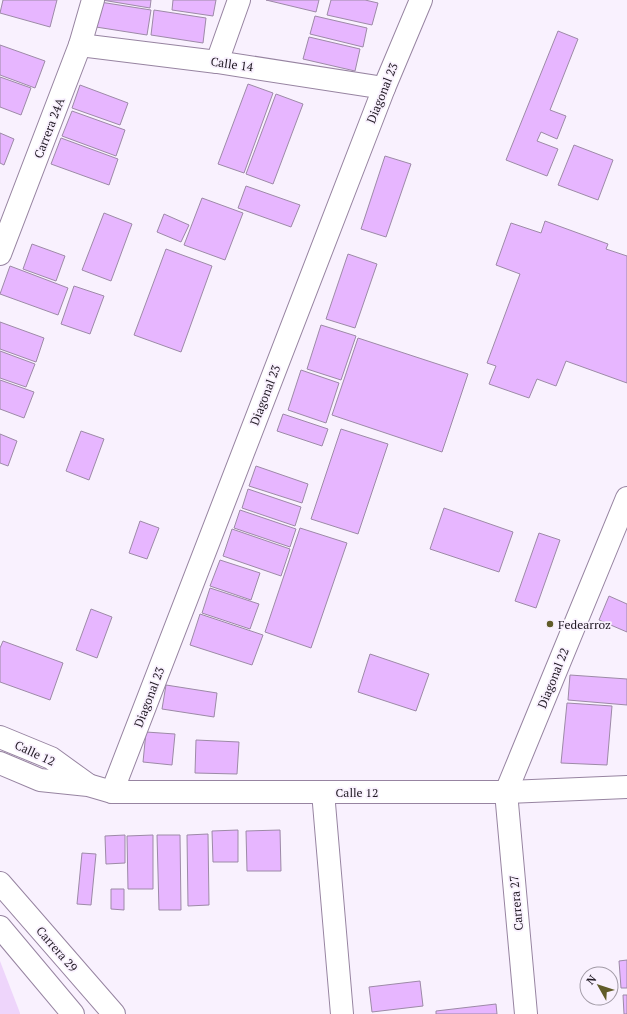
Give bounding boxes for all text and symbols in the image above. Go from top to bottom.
street label: Calle 14 [210,54,255,74]
street label: Diagonal 23 [363,61,401,125]
street label: Carrera 24A [31,95,68,160]
street label: Diagonal 23 [247,363,283,427]
place label: Fedearroz [558,617,611,632]
marker: Fedearroz [545,619,555,629]
street label: Diagonal 22 [534,646,572,710]
street label: Diagonal 23 [131,665,167,729]
street label: Calle 12 [12,737,58,769]
street label: Calle 12 [336,785,378,800]
street label: Carrera 27 [506,875,526,931]
street label: Carrera 29 [33,923,81,975]
north arrow [579,966,619,1006]
text: N [583,972,600,987]

